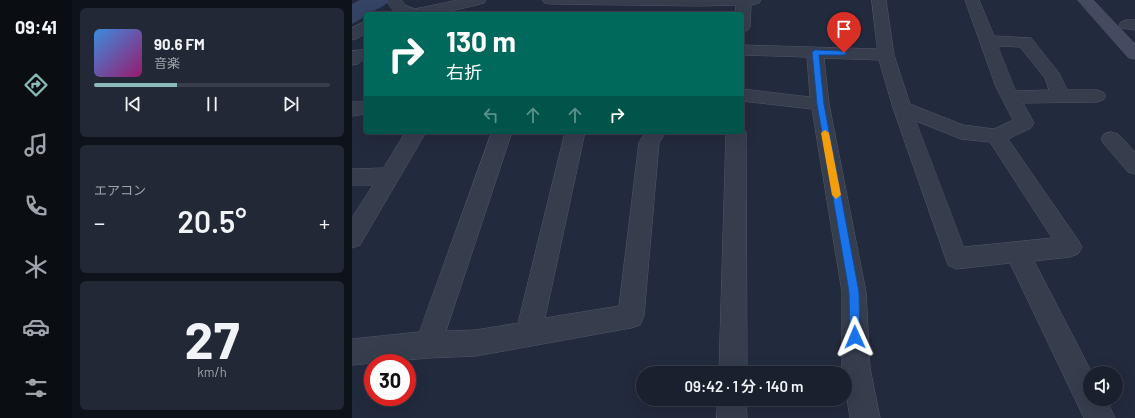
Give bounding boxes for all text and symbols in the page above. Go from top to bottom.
pin [827,12,861,53]
text: 09:41 [15,16,57,38]
icon: arrive [833,18,855,40]
text: 130 m [446,24,516,58]
icon: right [380,28,432,80]
text: 90.6 FM [154,35,205,53]
text: 音楽 [154,55,180,71]
text: 右折 [446,61,482,83]
icon: directions [22,71,50,99]
icon: previous [122,93,144,115]
icon: pause [201,93,223,115]
icon: next [280,93,302,115]
icon: left [480,104,502,126]
icon: ahead [522,104,544,126]
icon: ahead [564,104,586,126]
icon: right [606,104,628,126]
icon: music [22,131,50,159]
text: エアコン [94,182,146,198]
icon: phone [22,192,50,220]
text: 20.5° [178,203,247,239]
text: − [94,209,105,235]
text: + [319,209,330,235]
icon: climate [22,253,50,281]
text: 27 [185,307,239,369]
icon: car [22,313,50,341]
position arrow [834,316,876,358]
speed limit sign: 30 [364,354,416,406]
text: km/h [197,364,227,380]
map controls [1083,366,1123,406]
button: sound [1083,366,1123,406]
icon: filters [22,374,50,402]
text: 09:42 · 1 分 · 140 m [685,377,803,395]

